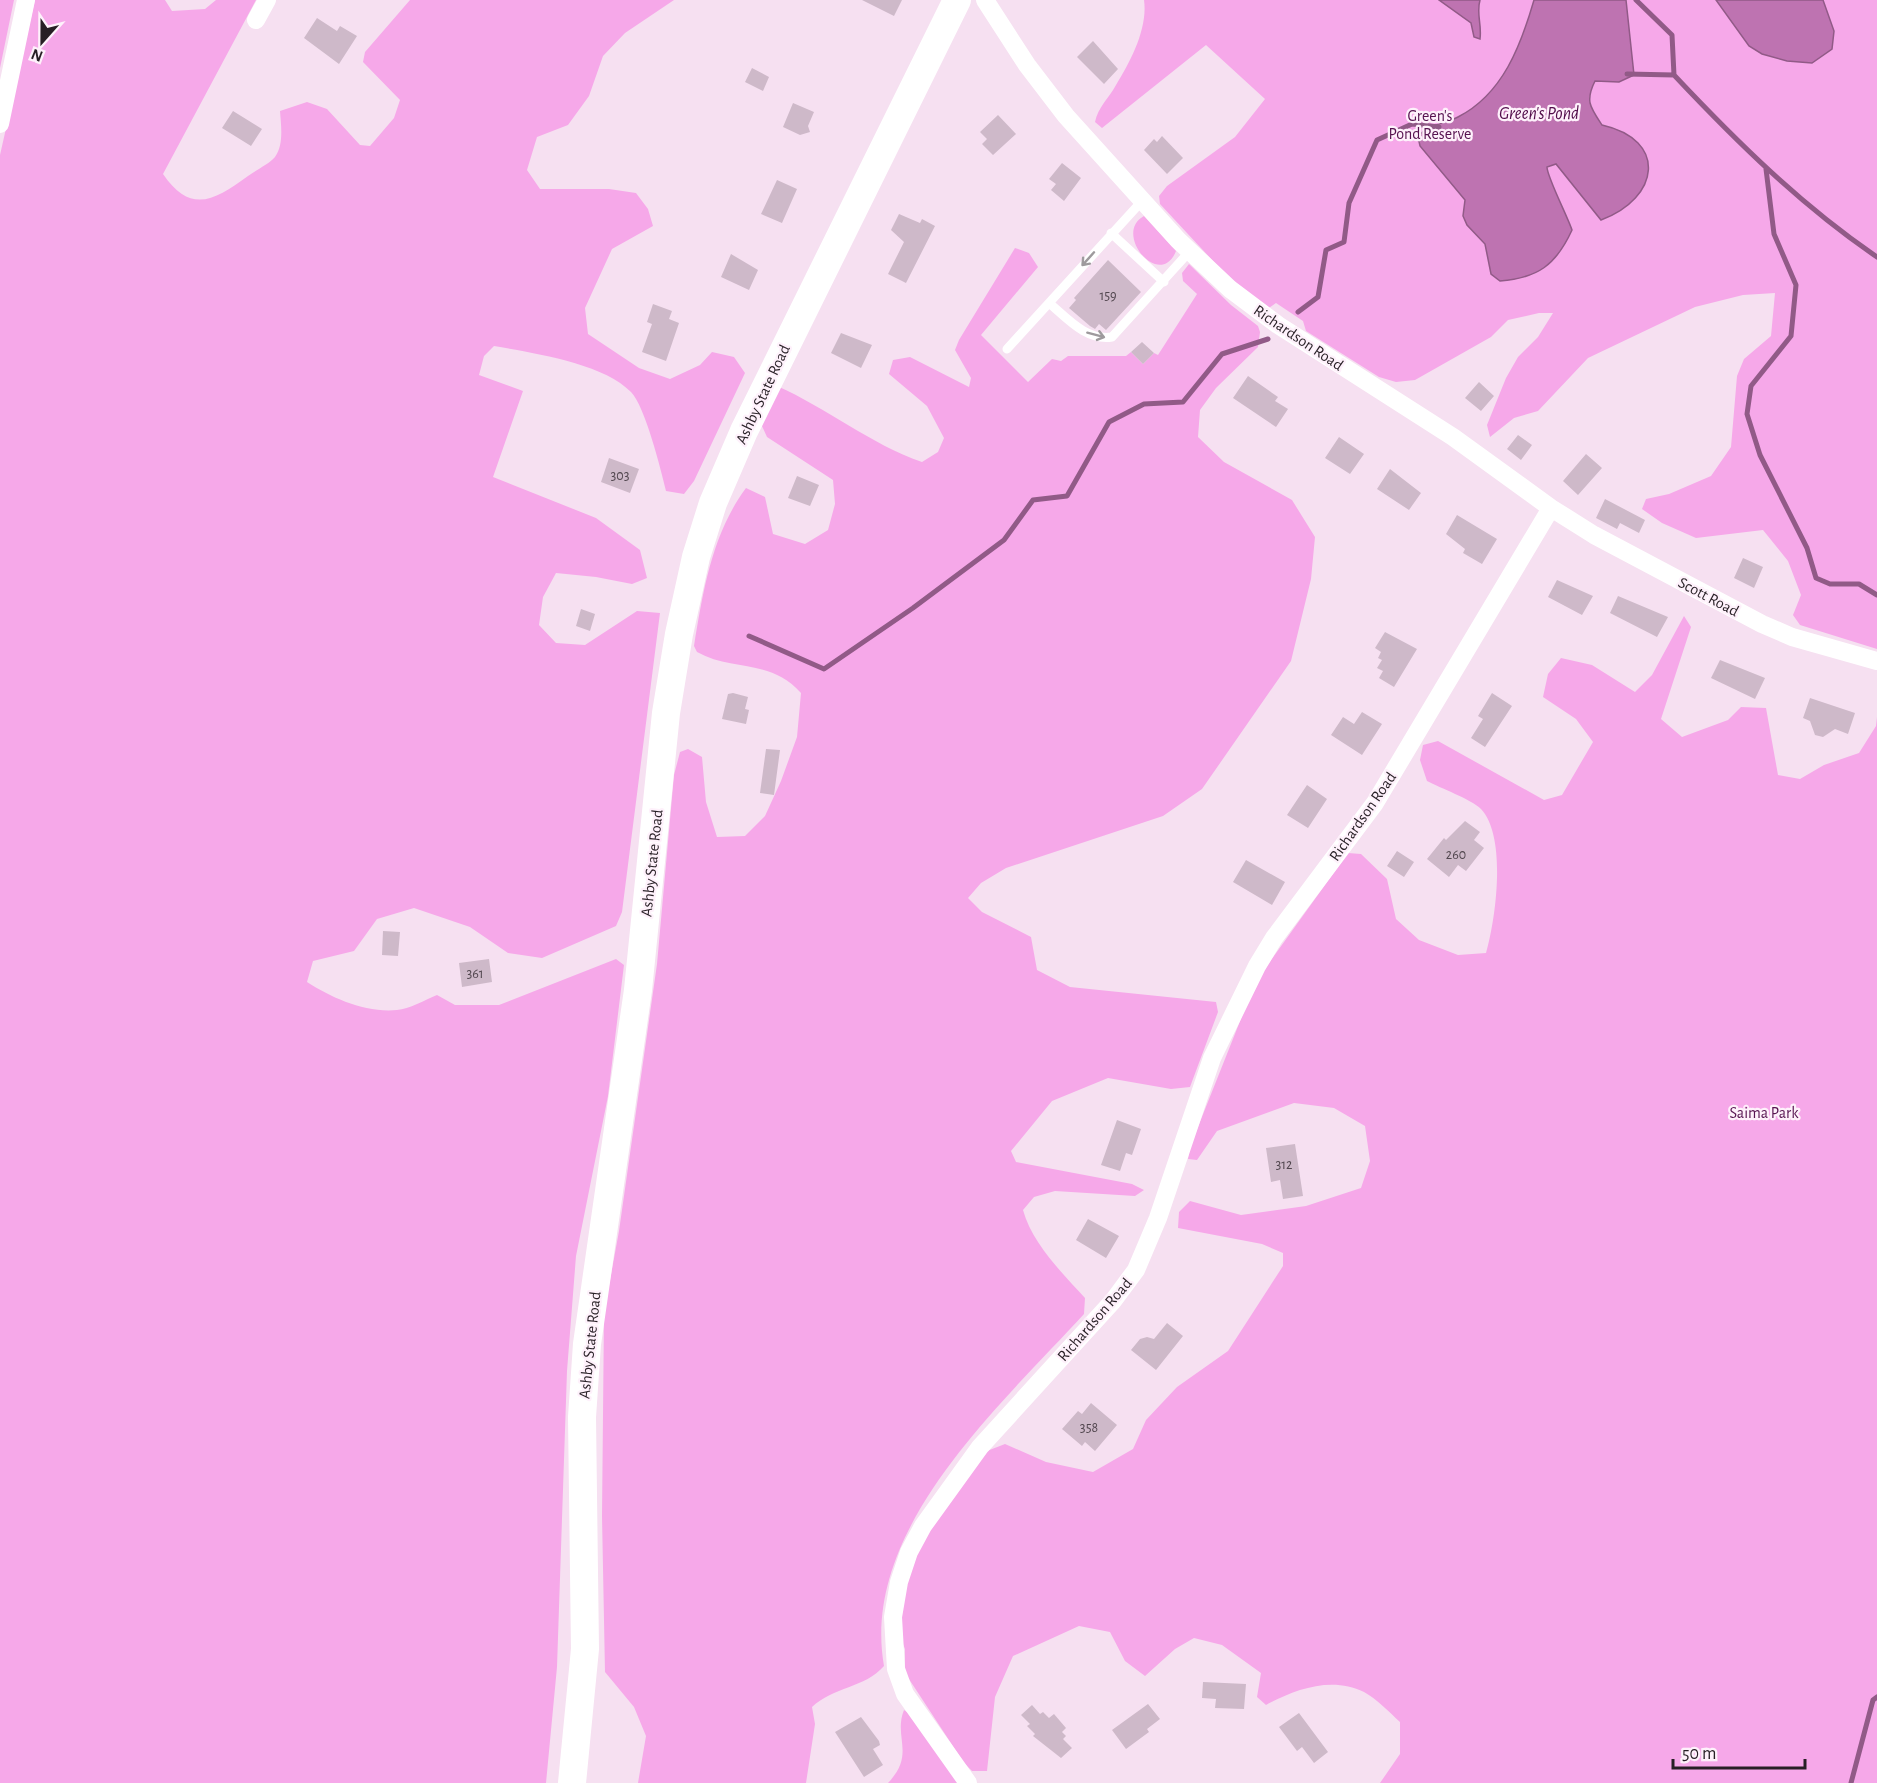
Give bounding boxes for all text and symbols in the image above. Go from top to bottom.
north arrow [12,12,72,72]
text: N [29,46,45,65]
water label: Green's Pond [1499,105,1579,123]
park label: Green's Pond Reserve [1389,108,1471,142]
one-way arrow [1081,251,1095,266]
house number: 159 [1099,289,1117,303]
street label: Richardson Road [1251,302,1346,374]
one-way arrow [1086,330,1105,342]
street label: Ashby State Road [733,342,794,447]
house number: 303 [611,469,630,483]
street label: Scott Road [1676,574,1741,619]
street label: Richardson Road [1326,769,1399,864]
street label: Ashby State Road [638,809,667,918]
house number: 260 [1446,848,1466,862]
house number: 361 [466,967,484,981]
park label: Saima Park [1730,1105,1799,1121]
house number: 312 [1276,1158,1292,1172]
street label: Richardson Road [1055,1275,1135,1364]
street label: Ashby State Road [576,1291,605,1400]
house number: 358 [1080,1421,1098,1435]
scale bar [1673,1732,1805,1770]
text: 50 m [1682,1745,1716,1763]

